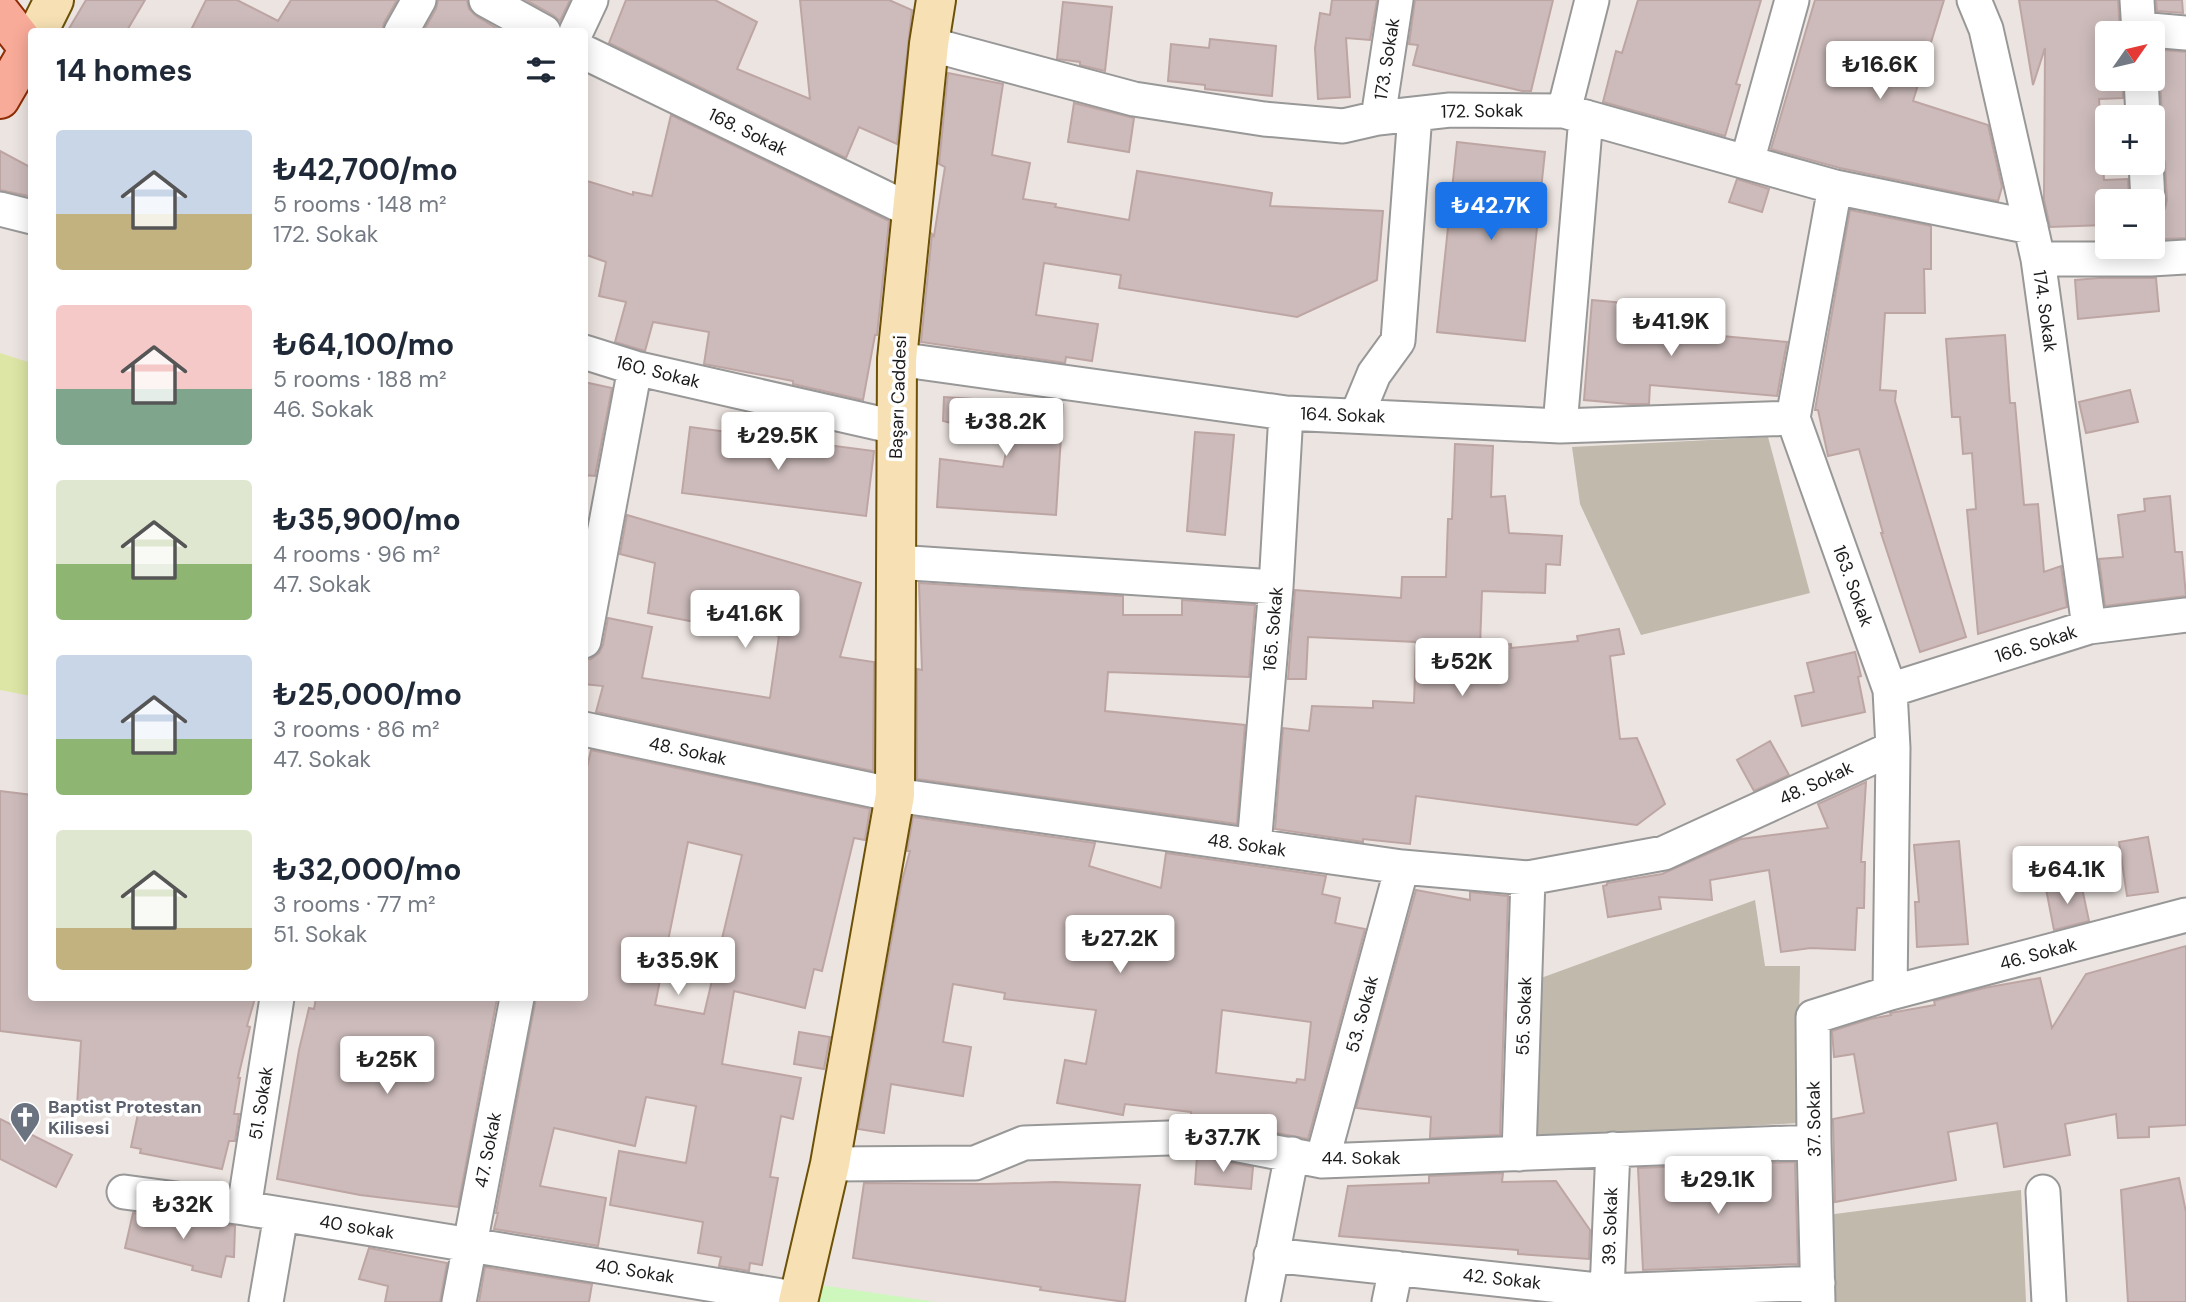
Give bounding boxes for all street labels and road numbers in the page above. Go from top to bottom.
street label: 173. Sokak [1369,16,1405,102]
street label: 172. Sokak [1441,98,1523,124]
street label: 168. Sokak [704,103,792,161]
street label: 174. Sokak [2027,269,2063,353]
street label: Başarı Caddesi [884,335,912,459]
street label: 160. Sokak [613,350,703,394]
street label: 164. Sokak [1300,402,1386,428]
street label: 163. Sokak [1827,542,1879,630]
street label: 165. Sokak [1257,586,1289,672]
street label: 166. Sokak [1992,619,2080,669]
street label: 48. Sokak [647,731,729,771]
street label: 48. Sokak [1775,755,1857,811]
street label: 48. Sokak [1206,828,1288,862]
street label: 46. Sokak [1997,932,2079,976]
street label: 53. Sokak [1340,973,1384,1055]
street label: 55. Sokak [1511,976,1537,1056]
street label: 51. Sokak [243,1065,279,1141]
street label: 37. Sokak [1801,1081,1827,1157]
street label: 47. Sokak [469,1110,507,1190]
street label: 44. Sokak [1321,1146,1401,1170]
street label: 39. Sokak [1597,1186,1623,1266]
street label: 40 sokak [318,1209,396,1245]
street label: 40. Sokak [594,1253,676,1289]
street label: 42. Sokak [1462,1263,1542,1295]

